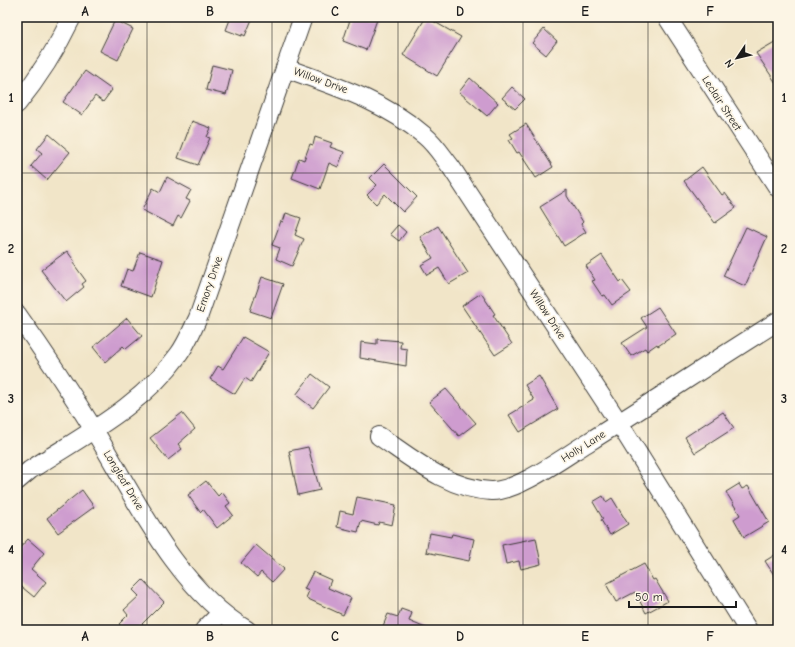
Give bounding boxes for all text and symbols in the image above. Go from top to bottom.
text: A [81,4,89,19]
text: B [206,4,214,19]
text: C [331,4,339,19]
text: D [456,4,464,19]
text: E [581,4,589,19]
text: F [706,4,714,19]
north arrow [717,38,757,78]
text: N [722,57,737,70]
street label: Willow Drive [292,65,350,96]
street label: Leclair Street [699,74,744,134]
text: 1 [8,90,14,105]
text: 1 [781,90,787,105]
text: 2 [8,241,14,256]
text: 2 [781,241,787,256]
street label: Emory Drive [194,254,225,314]
street label: Willow Drive [527,287,569,342]
text: 3 [8,391,14,406]
text: 3 [781,391,787,406]
street label: Holly Lane [559,427,608,465]
street label: Longleaf Drive [101,448,147,513]
text: 4 [8,542,14,557]
text: 4 [781,542,787,557]
scale bar [629,583,736,609]
text: 50 m [635,590,663,604]
text: A [81,629,89,644]
text: B [206,629,214,644]
text: C [331,629,339,644]
text: D [456,629,464,644]
text: E [581,629,589,644]
text: F [706,629,714,644]

